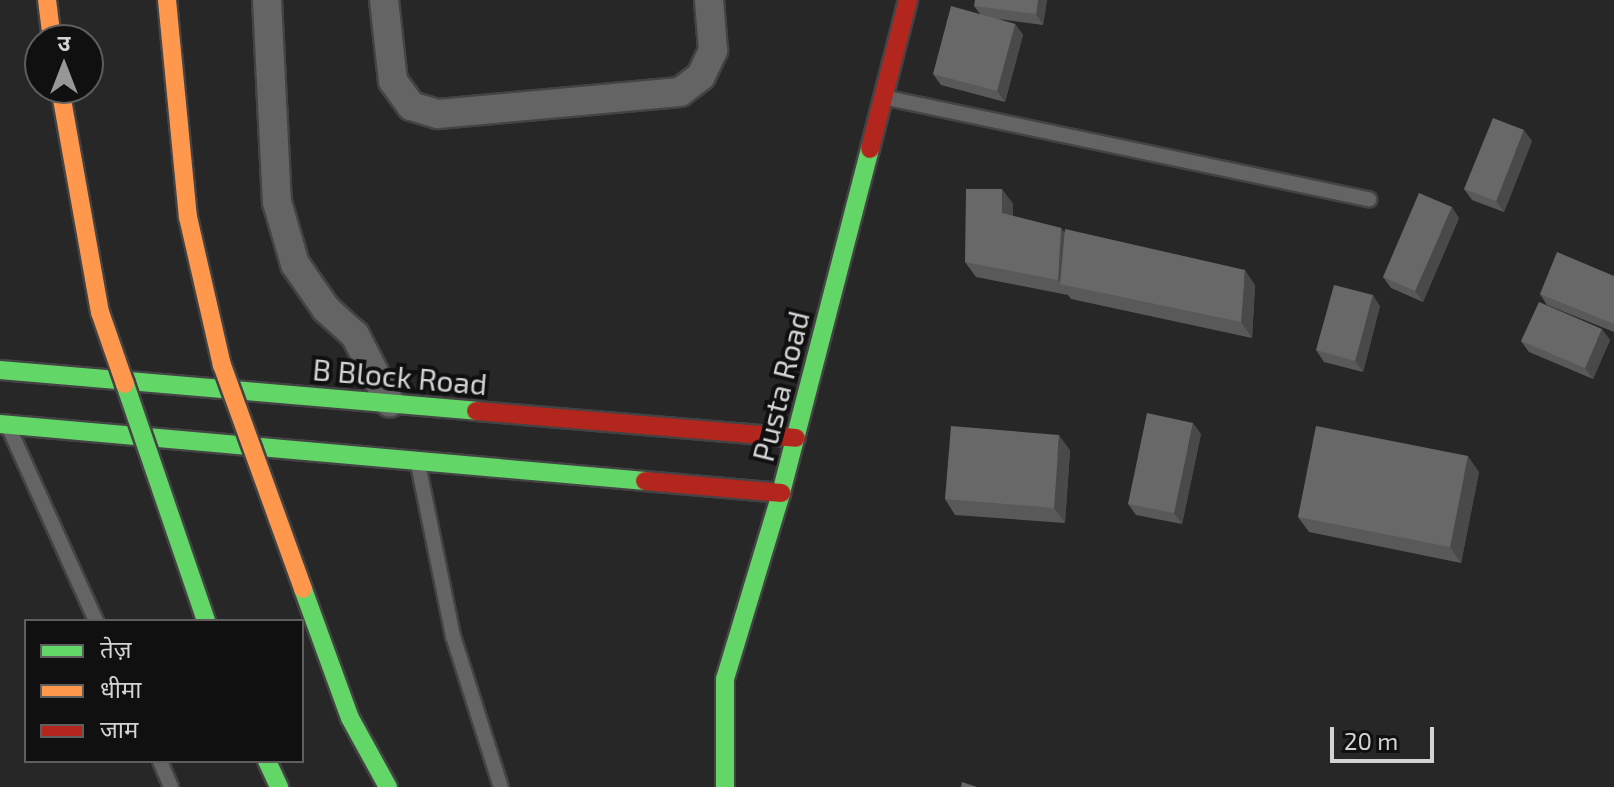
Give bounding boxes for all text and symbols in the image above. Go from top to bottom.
north arrow [24,24,104,104]
text: उ [58,29,70,55]
street label: Pusta Road [744,307,816,465]
street label: B Block Road [311,350,489,402]
legend [24,619,304,763]
text: तेज़ [100,634,132,663]
text: धीमा [100,674,142,703]
scale bar [1334,711,1438,761]
text: जाम [100,714,138,743]
text: 20 m [1344,726,1398,755]

